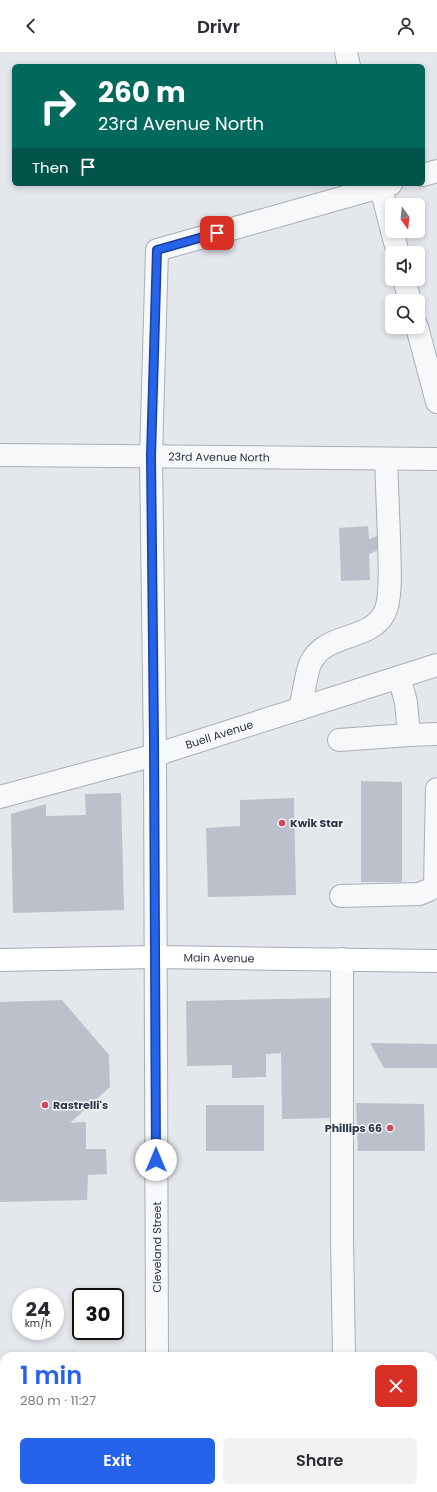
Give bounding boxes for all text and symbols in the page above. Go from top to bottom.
text: Drivr [197,14,240,39]
icon: back [20,15,42,37]
icon: person [395,15,417,37]
text: 260 m [98,73,186,112]
icon: right [32,80,84,132]
text: 23rd Avenue North [98,111,264,136]
icon: arrive [77,156,99,178]
text: Then [32,157,69,178]
north arrow [385,198,425,238]
map controls [385,198,425,334]
pin [200,216,234,250]
icon: arrive [206,222,228,244]
button: sound [385,246,425,286]
button: search [385,294,425,334]
street label: 23rd Avenue North [168,449,270,465]
street label: Buell Avenue [183,716,255,753]
place label: Kwik Star [290,815,343,831]
marker: Kwik Star [277,818,287,828]
street label: Main Avenue [183,949,255,966]
place label: Rastrelli's [53,1097,108,1113]
marker: Rastrelli's [40,1100,50,1110]
place label: Phillips 66 [325,1120,382,1136]
marker: Phillips 66 [385,1123,395,1133]
position arrow [135,1139,177,1181]
street label: Cleveland Street [149,1202,165,1292]
speed limit sign: 30 [72,1288,124,1340]
text: 24 [26,1295,50,1323]
text: km/h [25,1316,51,1331]
text: 1 min [20,1359,82,1392]
button: close [375,1365,417,1407]
text: 280 m · 11:27 [20,1391,96,1410]
button: Exit [20,1438,215,1484]
button: Share [223,1438,417,1484]

